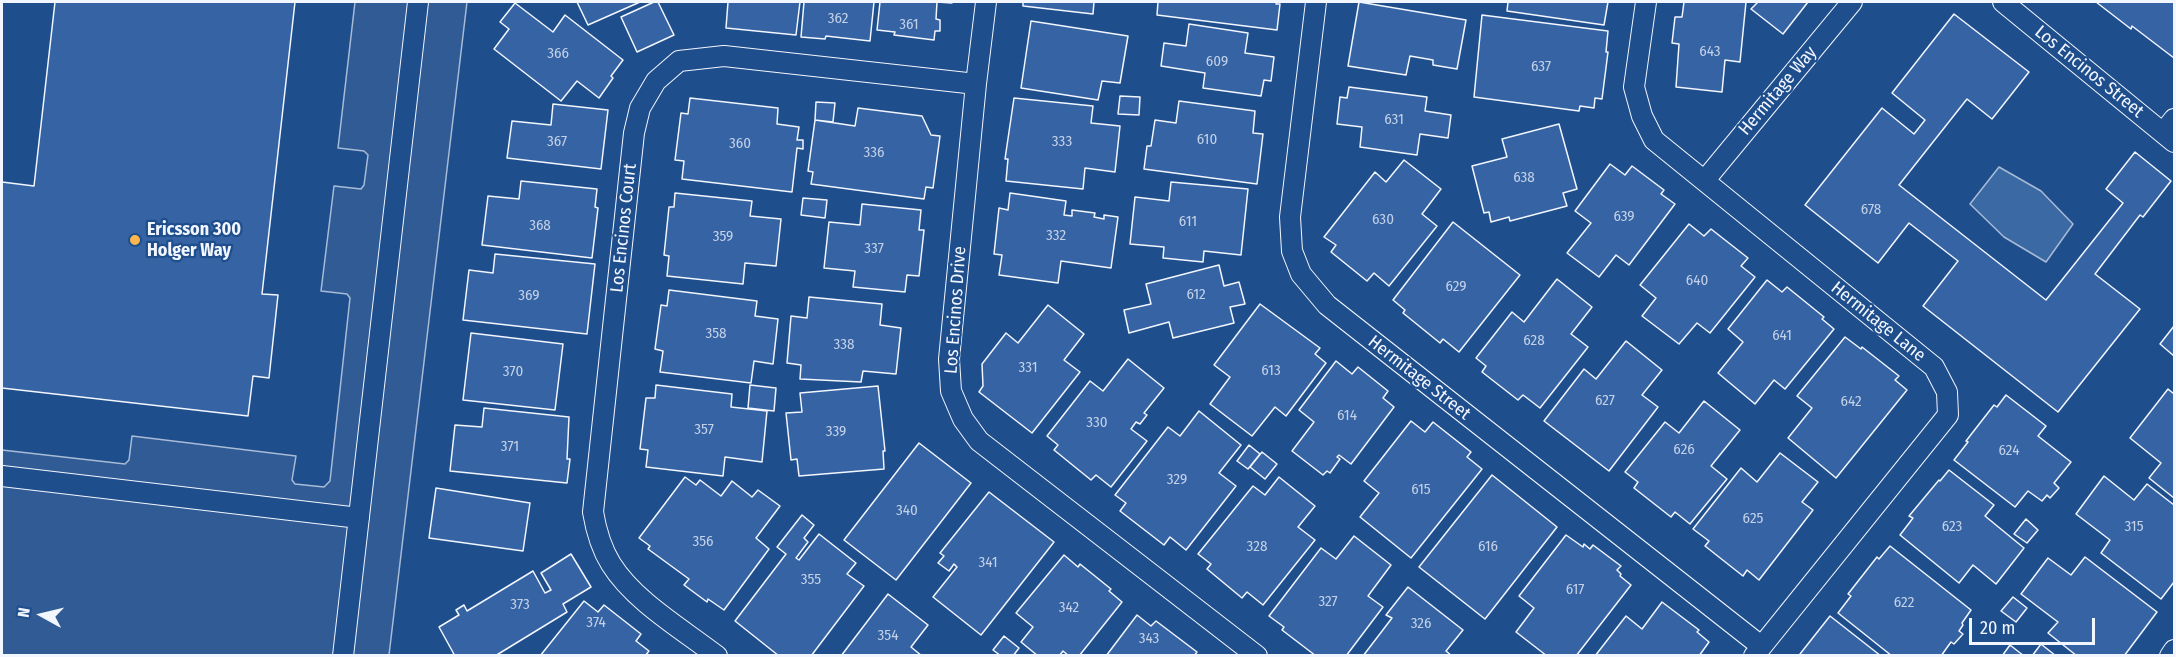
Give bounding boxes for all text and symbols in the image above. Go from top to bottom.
house number: 362 [828,10,848,28]
house number: 361 [899,16,919,34]
street label: Los Encinos Street [2030,21,2148,123]
street label: Hermitage Way [1734,42,1822,140]
house number: 643 [1699,43,1721,61]
house number: 366 [547,45,569,63]
house number: 609 [1206,53,1228,71]
house number: 637 [1531,58,1551,76]
house number: 631 [1384,111,1404,129]
house number: 610 [1197,131,1217,149]
house number: 367 [547,133,567,151]
house number: 333 [1052,133,1072,151]
house number: 360 [729,135,751,153]
house number: 336 [864,144,884,162]
street label: Los Encinos Court [606,162,642,294]
house number: 638 [1513,169,1535,187]
house number: 678 [1861,201,1881,219]
house number: 639 [1613,208,1635,226]
house number: 630 [1372,211,1394,229]
house number: 611 [1179,213,1197,231]
house number: 368 [529,217,551,235]
place label: Ericsson 300 Holger Way [147,219,241,262]
house number: 332 [1046,227,1066,245]
house number: 359 [713,228,733,246]
marker: Ericsson 300 Holger Way [128,233,142,247]
house number: 337 [864,240,884,258]
street label: Los Encinos Drive [941,245,971,375]
house number: 640 [1686,272,1708,290]
street label: Hermitage Lane [1826,277,1930,367]
house number: 629 [1445,278,1467,296]
house number: 612 [1186,286,1206,304]
house number: 369 [518,287,540,305]
house number: 358 [705,325,727,343]
house number: 641 [1772,327,1792,345]
street label: Hermitage Street [1363,331,1475,425]
house number: 628 [1523,332,1545,350]
house number: 338 [833,336,855,354]
house number: 331 [1018,359,1038,377]
house number: 613 [1261,362,1281,380]
house number: 370 [503,363,523,381]
house number: 627 [1595,392,1615,410]
house number: 642 [1840,393,1862,411]
house number: 614 [1337,407,1357,425]
house number: 330 [1086,414,1108,432]
house number: 357 [694,421,714,439]
house number: 339 [826,423,846,441]
house number: 371 [501,438,519,456]
house number: 626 [1673,441,1695,459]
house number: 624 [1999,442,2019,460]
house number: 329 [1167,471,1187,489]
house number: 615 [1411,481,1431,499]
house number: 340 [896,502,918,520]
house number: 625 [1743,510,1763,528]
house number: 623 [1942,518,1962,536]
house number: 315 [2124,518,2144,536]
house number: 356 [692,533,714,551]
house number: 328 [1247,538,1267,556]
house number: 616 [1478,538,1498,556]
house number: 341 [979,554,997,572]
house number: 355 [801,571,821,589]
house number: 617 [1566,581,1584,599]
north arrow [12,585,72,645]
house number: 327 [1318,593,1338,611]
house number: 622 [1894,594,1914,612]
house number: 373 [510,596,530,614]
house number: 342 [1059,599,1079,617]
text: N [14,606,34,618]
scale bar [1972,606,2098,644]
house number: 374 [586,614,606,632]
house number: 326 [1411,615,1431,633]
text: 20 m [1980,617,2015,639]
house number: 354 [878,627,898,645]
house number: 343 [1139,630,1159,648]

